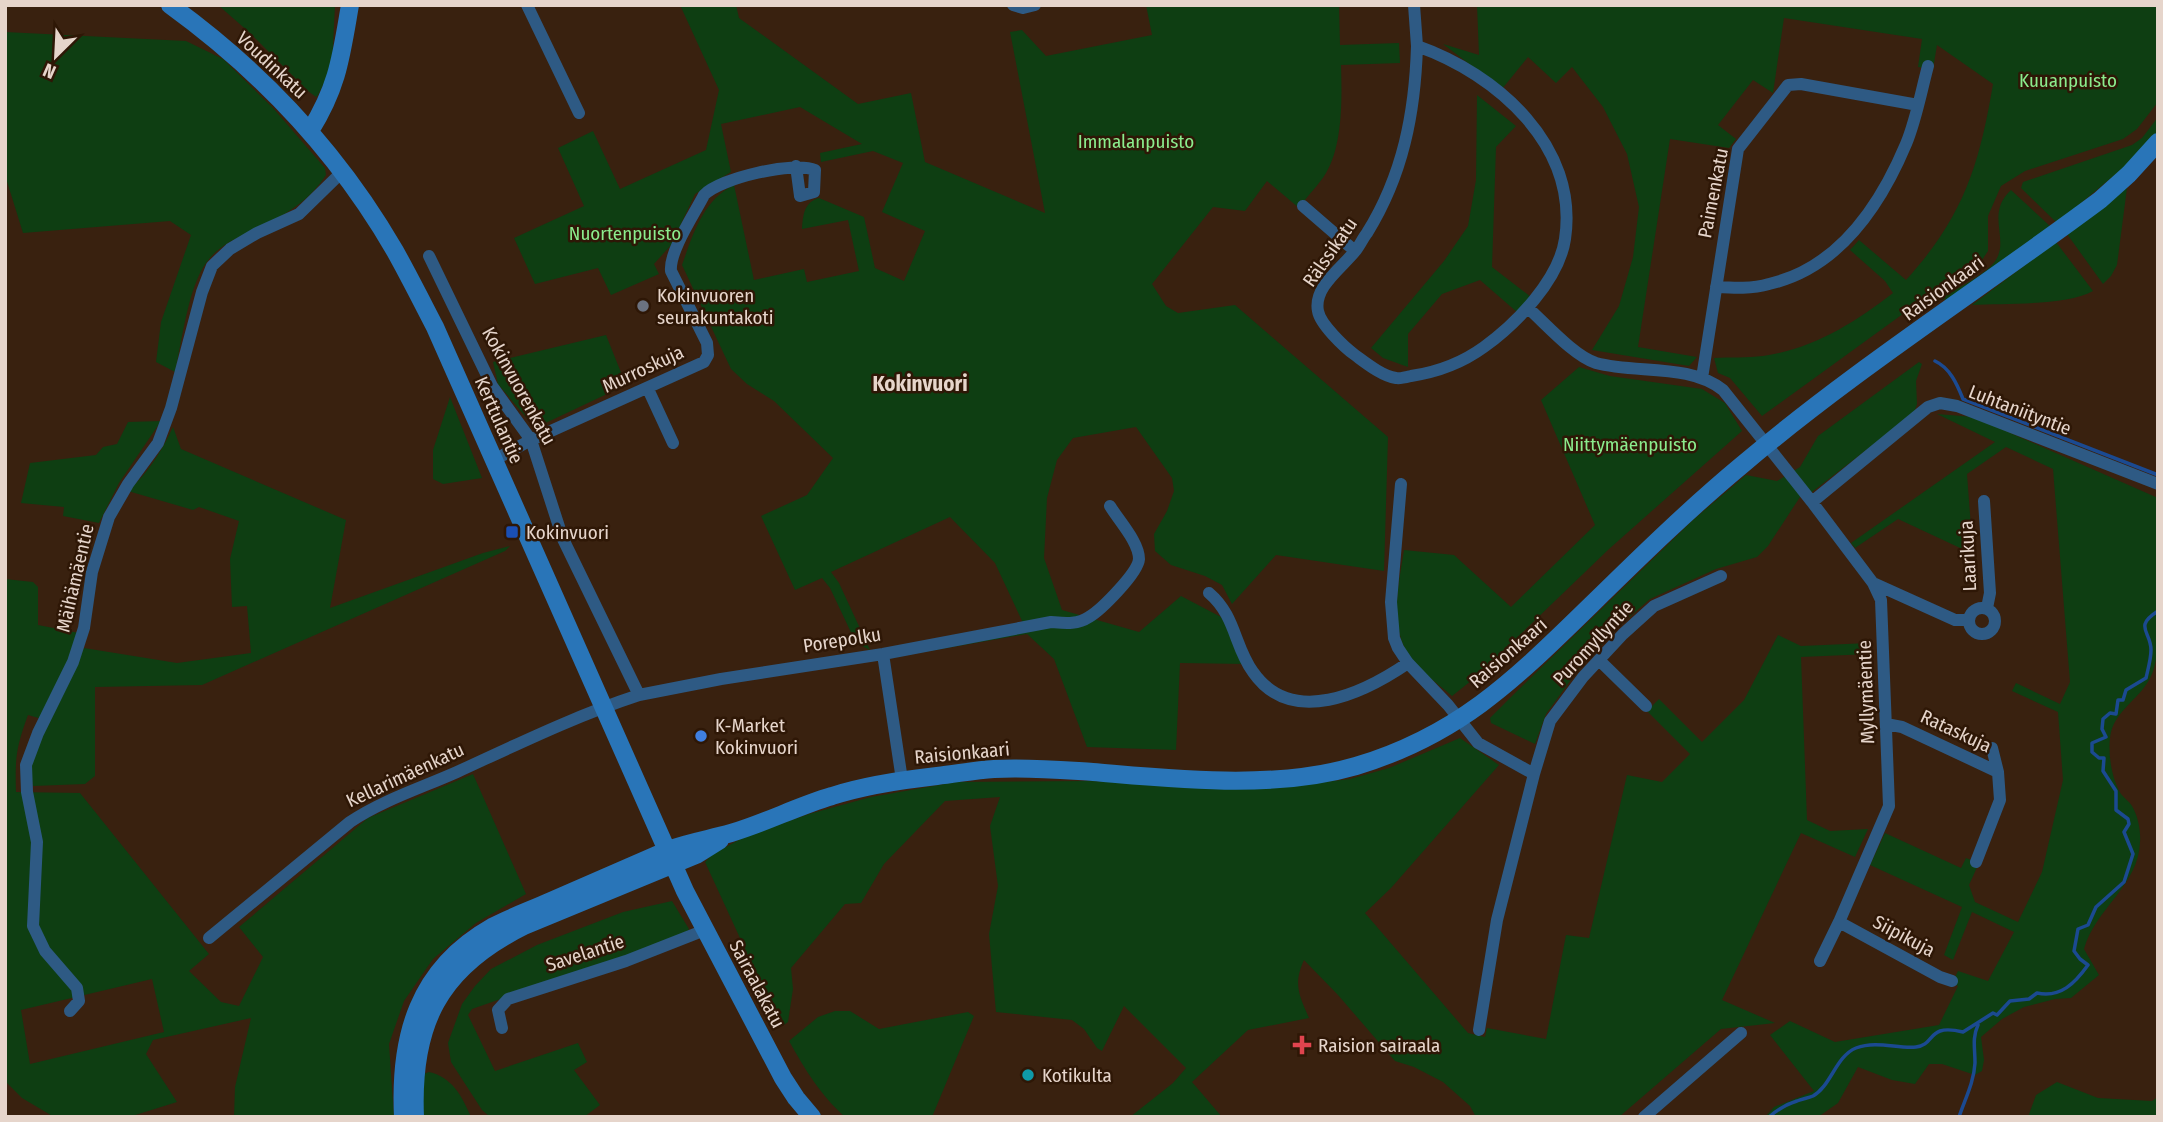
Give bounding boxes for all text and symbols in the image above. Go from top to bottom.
north arrow [21,21,91,91]
street label: Voudinkatu [232,27,312,103]
text: N [39,58,59,84]
park label: Kuuanpuisto [2019,69,2117,92]
park label: Immalanpuisto [1078,130,1194,153]
street label: Paimenkatu [1693,146,1733,240]
street label: Rälssikatu [1298,213,1362,291]
park label: Nuortenpuisto [569,222,681,245]
street label: Raisionkaari [1898,251,1988,325]
place label: Kokinvuoren seurakuntakoti [657,284,774,329]
marker: Kokinvuoren seurakuntakoti [635,298,651,314]
street label: Kokinvuorenkatu [477,323,561,449]
street label: Murroskuja [599,340,687,398]
district label: Kokinvuori [872,371,968,397]
street label: Kerttulantie [470,373,528,467]
street label: Luhtaniityntie [1965,380,2075,440]
park label: Niittymäenpuisto [1563,433,1697,456]
street label: Laarikuja [1955,520,1981,592]
place label: Kokinvuori [526,521,609,544]
street label: Mäihämäentie [51,522,99,634]
marker: Kokinvuori [504,524,520,540]
street label: Puromyllyntie [1548,596,1638,690]
street label: Raisionkaari [1464,613,1552,693]
street label: Porepolku [801,622,883,658]
street label: Myllymäentie [1853,640,1879,744]
street label: Rataskuja [1917,705,1995,757]
place label: K-Market Kokinvuori [715,714,798,759]
marker: K-Market Kokinvuori [693,728,709,744]
street label: Raisionkaari [913,737,1011,769]
street label: Kellarimäenkatu [343,738,467,812]
street label: Siipikuja [1869,910,1939,962]
street label: Savelantie [543,930,627,976]
street label: Sairaalakatu [724,936,790,1032]
place label: Raision sairaala [1318,1034,1440,1057]
marker: Raision sairaala [1292,1035,1312,1055]
place label: Kotikulta [1042,1064,1112,1087]
marker: Kotikulta [1020,1067,1036,1083]

